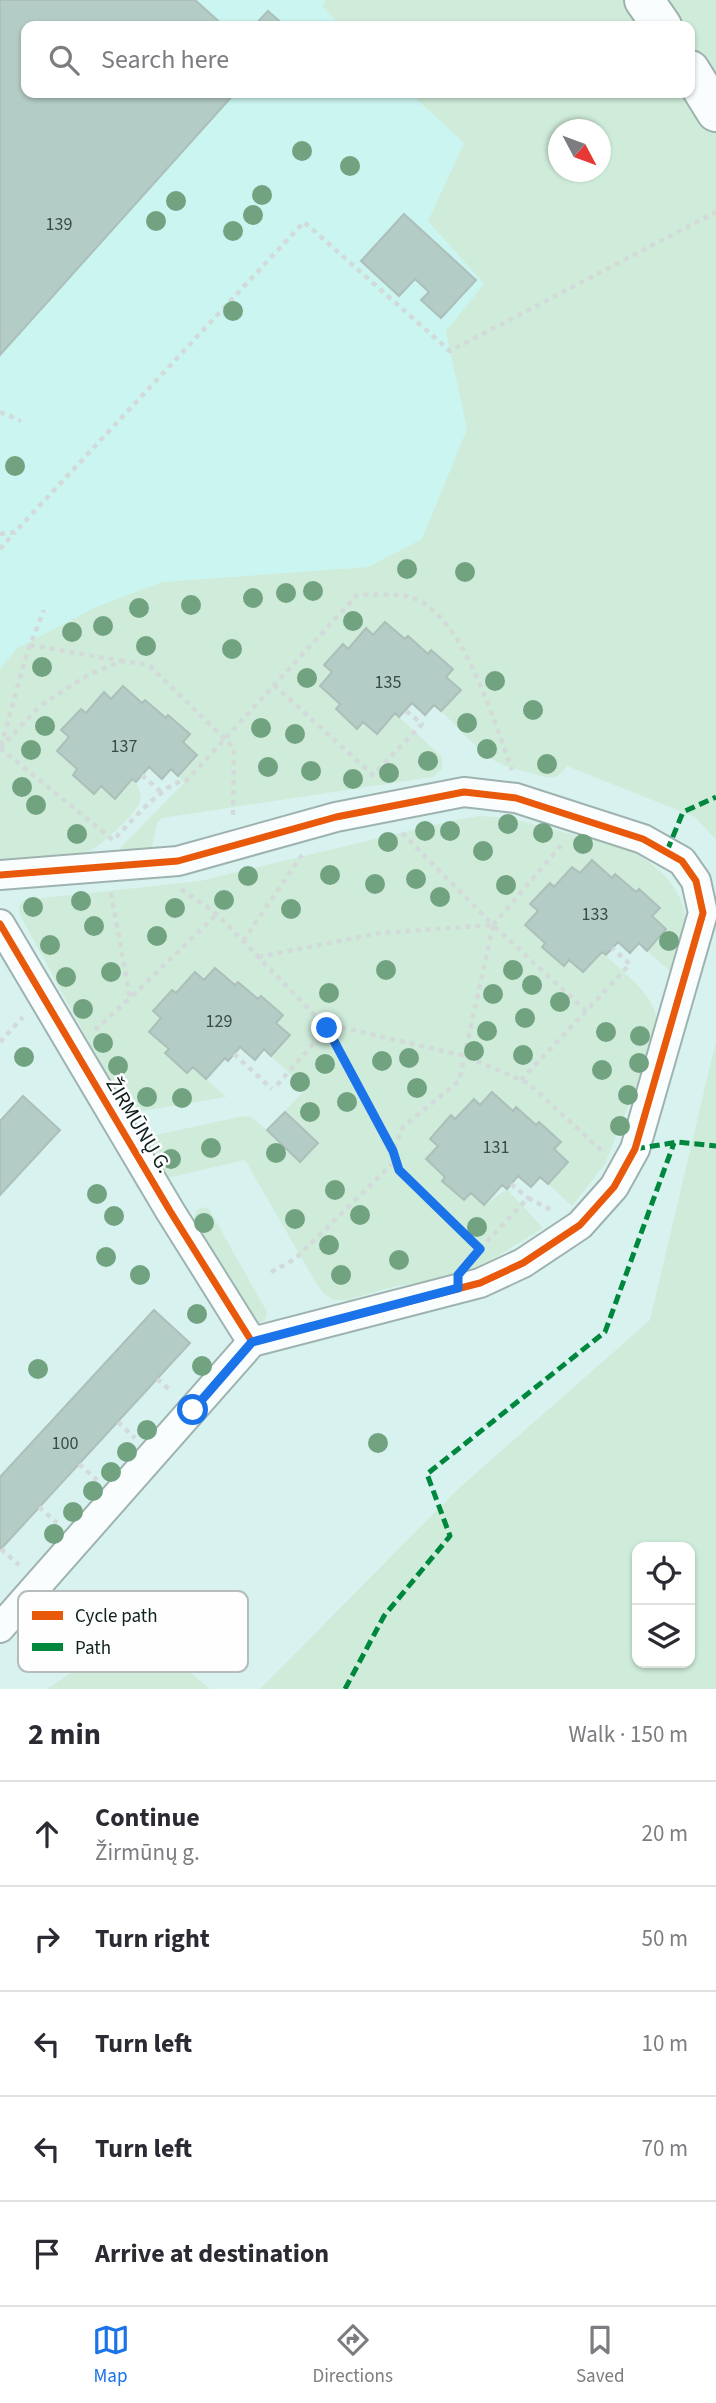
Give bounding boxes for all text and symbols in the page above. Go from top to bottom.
search box [21,21,695,98]
icon: search [45,41,83,79]
text: Search here [101,41,229,78]
north arrow [548,119,611,182]
house number: 139 [46,212,72,237]
house number: 135 [375,670,401,695]
house number: 137 [111,734,137,759]
house number: 133 [582,902,608,927]
house number: 129 [206,1009,232,1034]
route end [311,1012,342,1043]
street label: ŽIRMŪNŲ G. [99,1071,179,1179]
house number: 131 [483,1135,509,1160]
route start [177,1394,208,1425]
house number: 100 [52,1431,78,1456]
map controls [632,1542,695,1668]
button: locate [632,1542,695,1605]
legend [18,1591,248,1672]
text: Cycle path [75,1603,157,1630]
button: layers [632,1605,695,1668]
text: Path [75,1635,111,1662]
text: 2 min [28,1713,101,1756]
text: Walk · 150 m [569,1718,688,1751]
text: Continue [95,1799,200,1836]
icon: ahead [28,1815,66,1853]
text: 20 m [641,1817,688,1850]
text: Žirmūnų g. [95,1836,200,1869]
icon: right [28,1920,66,1958]
text: Turn right [95,1920,210,1957]
text: 50 m [641,1922,688,1955]
icon: left [28,2025,66,2063]
text: Turn left [95,2025,192,2062]
text: 10 m [641,2027,688,2060]
icon: left [28,2130,66,2168]
text: Turn left [95,2130,192,2167]
text: 70 m [641,2132,688,2165]
icon: arrive [28,2235,66,2273]
text: Arrive at destination [95,2235,329,2272]
tab: Map [92,2321,130,2390]
tab: Directions [313,2321,393,2390]
tab: Saved [576,2321,624,2390]

